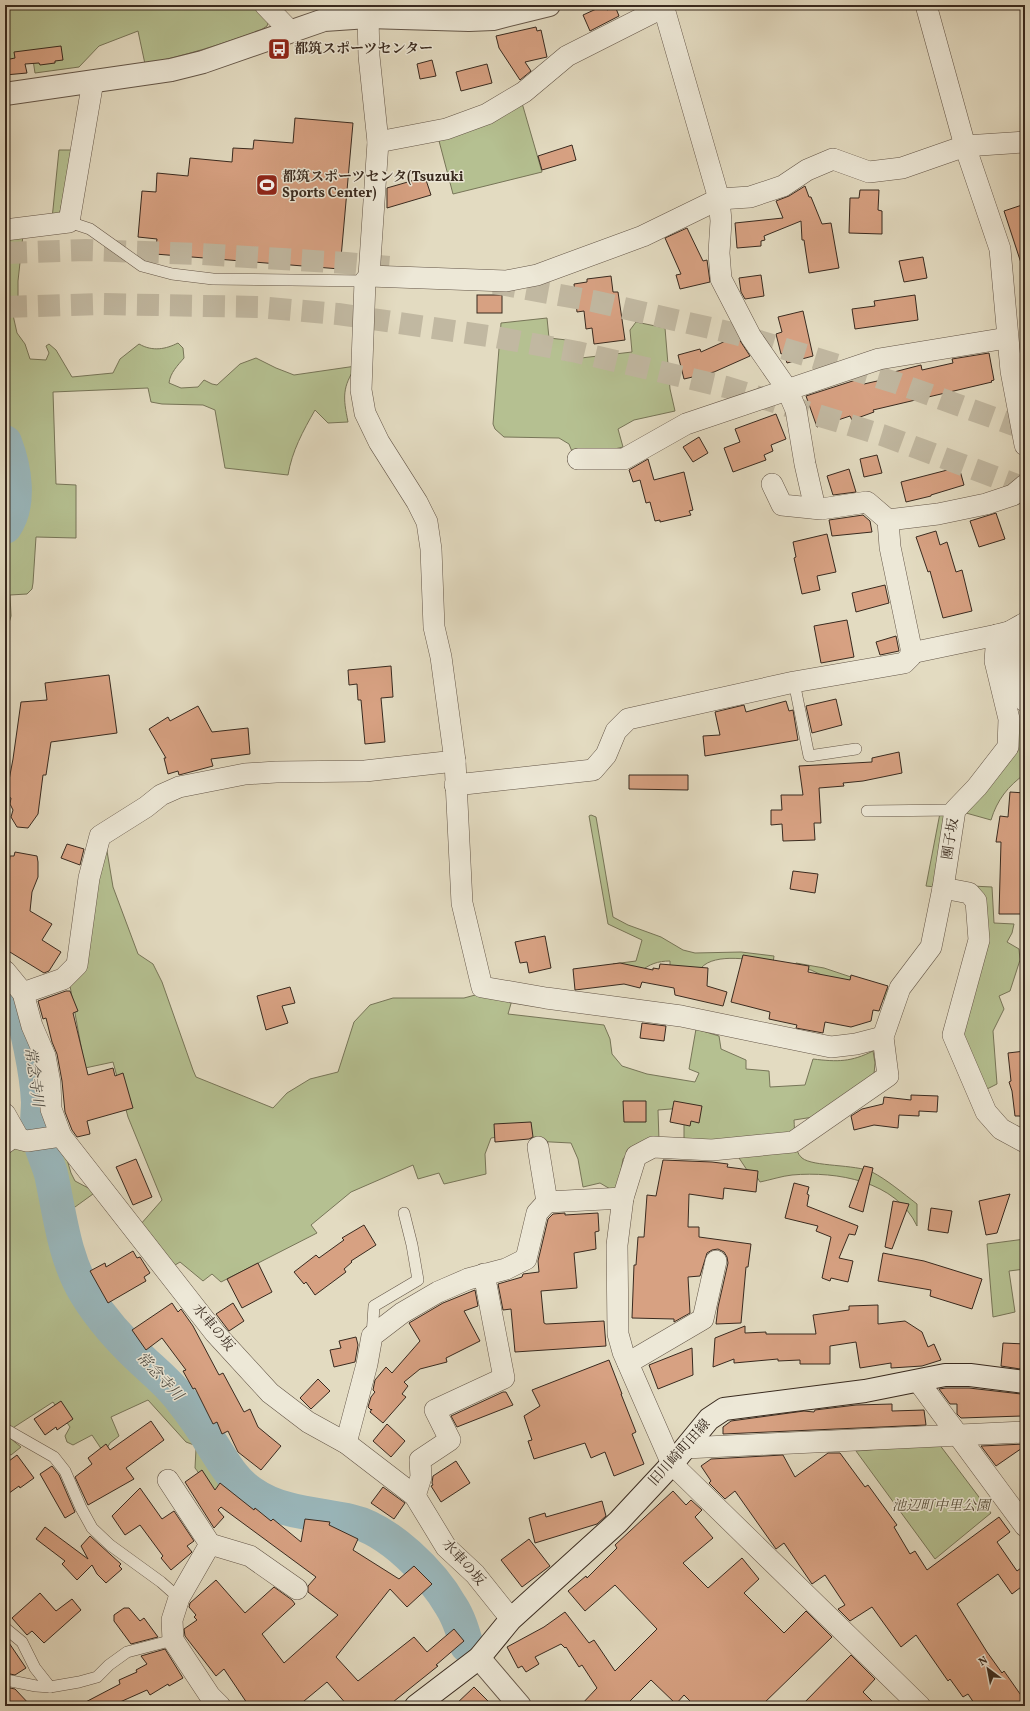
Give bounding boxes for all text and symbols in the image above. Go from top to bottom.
bus stop icon: 都筑スポーツセンター [266,36,292,62]
place label: 都筑スポーツセンター [294,40,433,59]
place label: 都筑スポーツセンタ(Tsuzuki Sports Center) [282,168,464,203]
sports icon: 都筑スポーツセンタ(Tsuzuki Sports Center) [254,172,280,198]
street label: 團子坂 [938,817,964,861]
water label: 常念寺川 [18,1046,48,1110]
street label: 水車の坂 [188,1300,238,1356]
water label: 常念寺川 [131,1348,188,1408]
street label: 旧川崎町田線 [645,1415,715,1491]
park label: 池辺町中里公園 [892,1497,992,1516]
street label: 水車の坂 [437,1536,489,1590]
north arrow [968,1649,1008,1689]
text: N [976,1653,991,1670]

